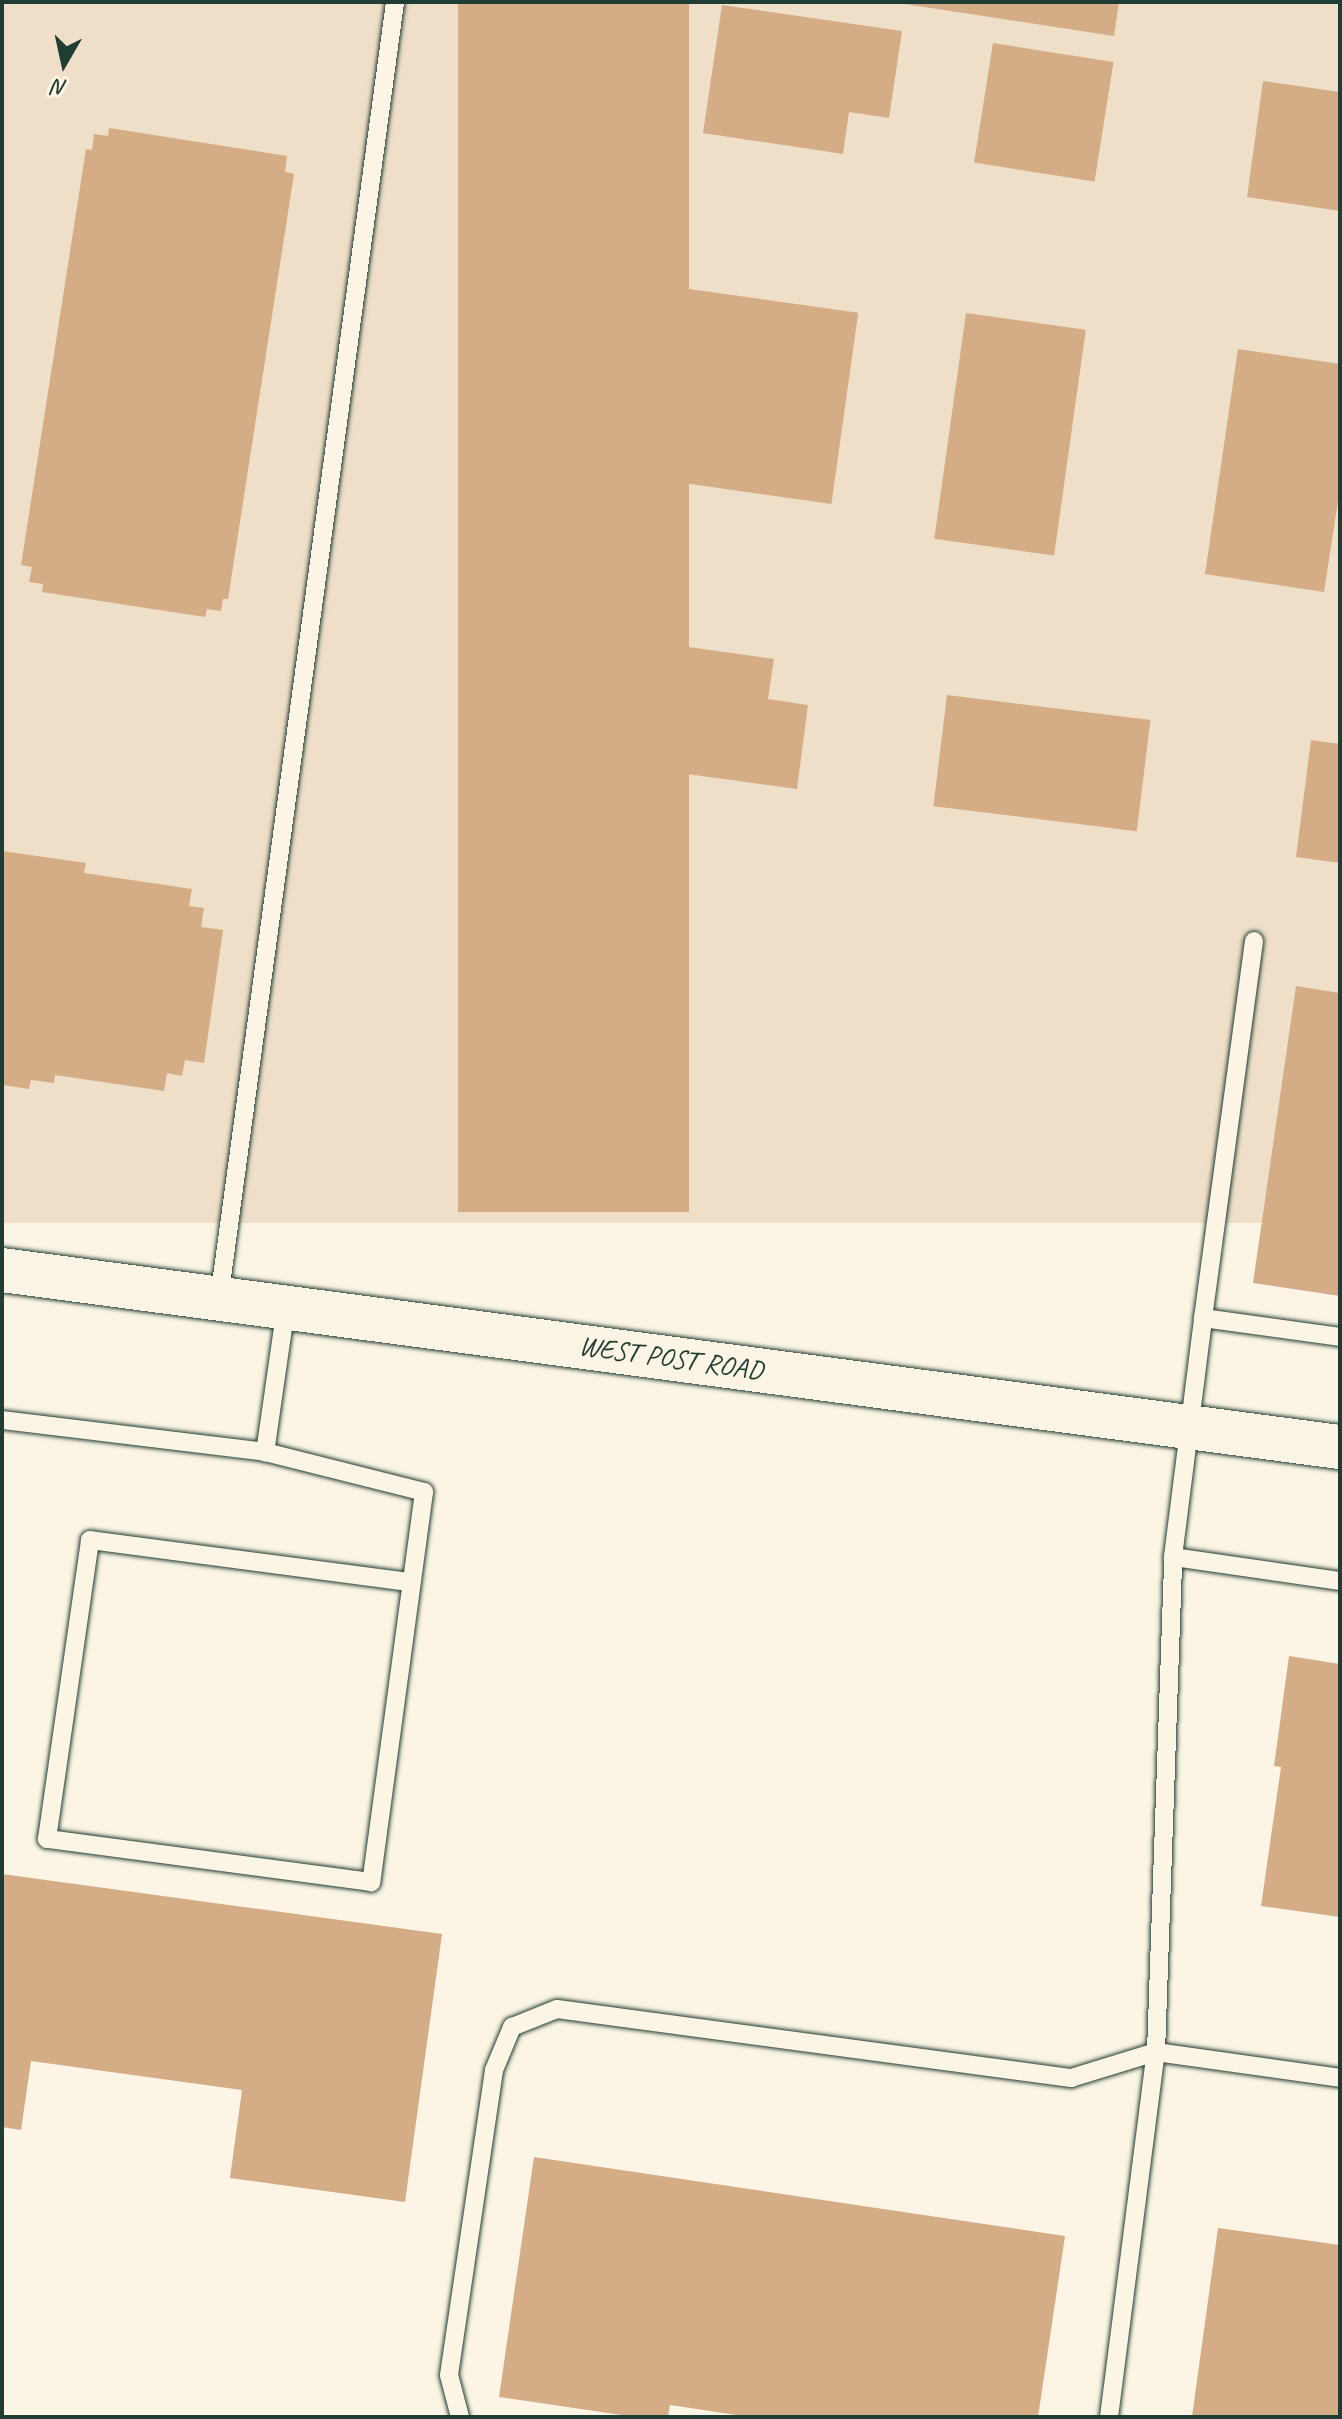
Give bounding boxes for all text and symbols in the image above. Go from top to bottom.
north arrow [24,24,104,104]
text: N [51,73,69,103]
street label: WEST POST ROAD [577,1328,765,1388]

